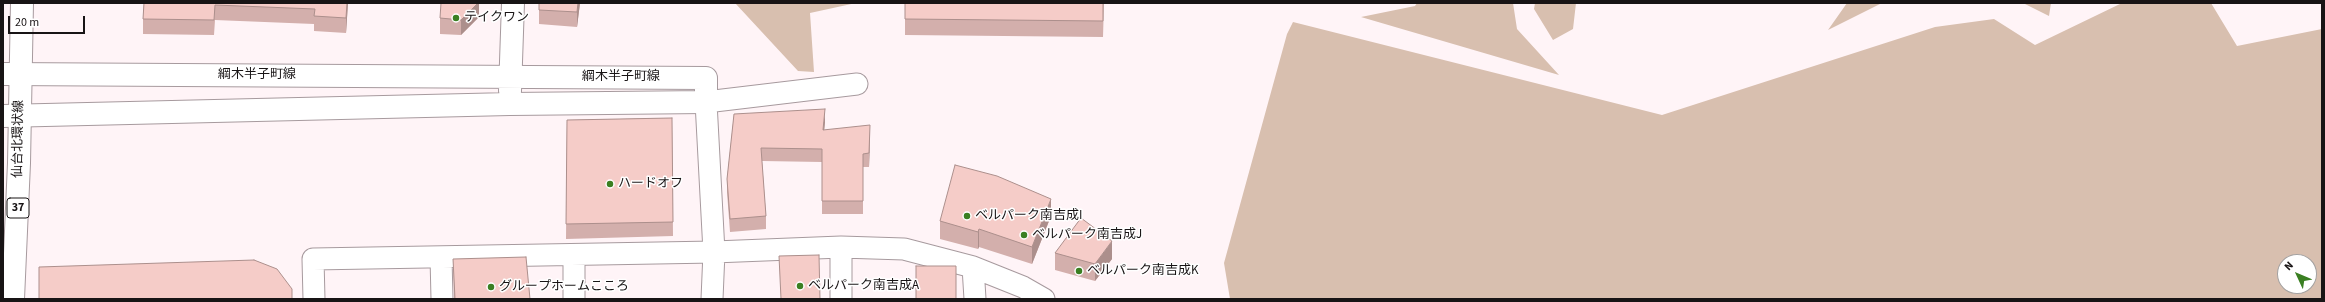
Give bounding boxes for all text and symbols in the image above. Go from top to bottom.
scale bar [10,8,87,34]
place label: テイクワン [464,10,529,26]
marker: テイクワン [451,13,461,23]
text: 20 m [15,14,39,31]
street label: 綱木半子町線 [218,67,296,83]
street label: 綱木半子町線 [582,69,660,85]
street label: 仙台北環状線 [11,100,27,178]
place label: ハードオフ [618,176,683,192]
marker: ハードオフ [605,179,615,189]
road number: 37 [7,198,29,218]
place label: ベルパーク南吉成I [975,208,1082,224]
marker: ベルパーク南吉成I [962,211,972,221]
place label: ベルパーク南吉成J [1032,227,1142,243]
marker: ベルパーク南吉成J [1019,230,1029,240]
north arrow [2277,254,2317,294]
text: N [2281,258,2297,274]
place label: ベルパーク南吉成K [1087,263,1199,279]
marker: ベルパーク南吉成K [1074,266,1084,276]
place label: ベルパーク南吉成A [808,278,919,294]
place label: グループホームこころ [499,279,629,295]
marker: ベルパーク南吉成A [795,281,805,291]
marker: グループホームこころ [486,282,496,292]

